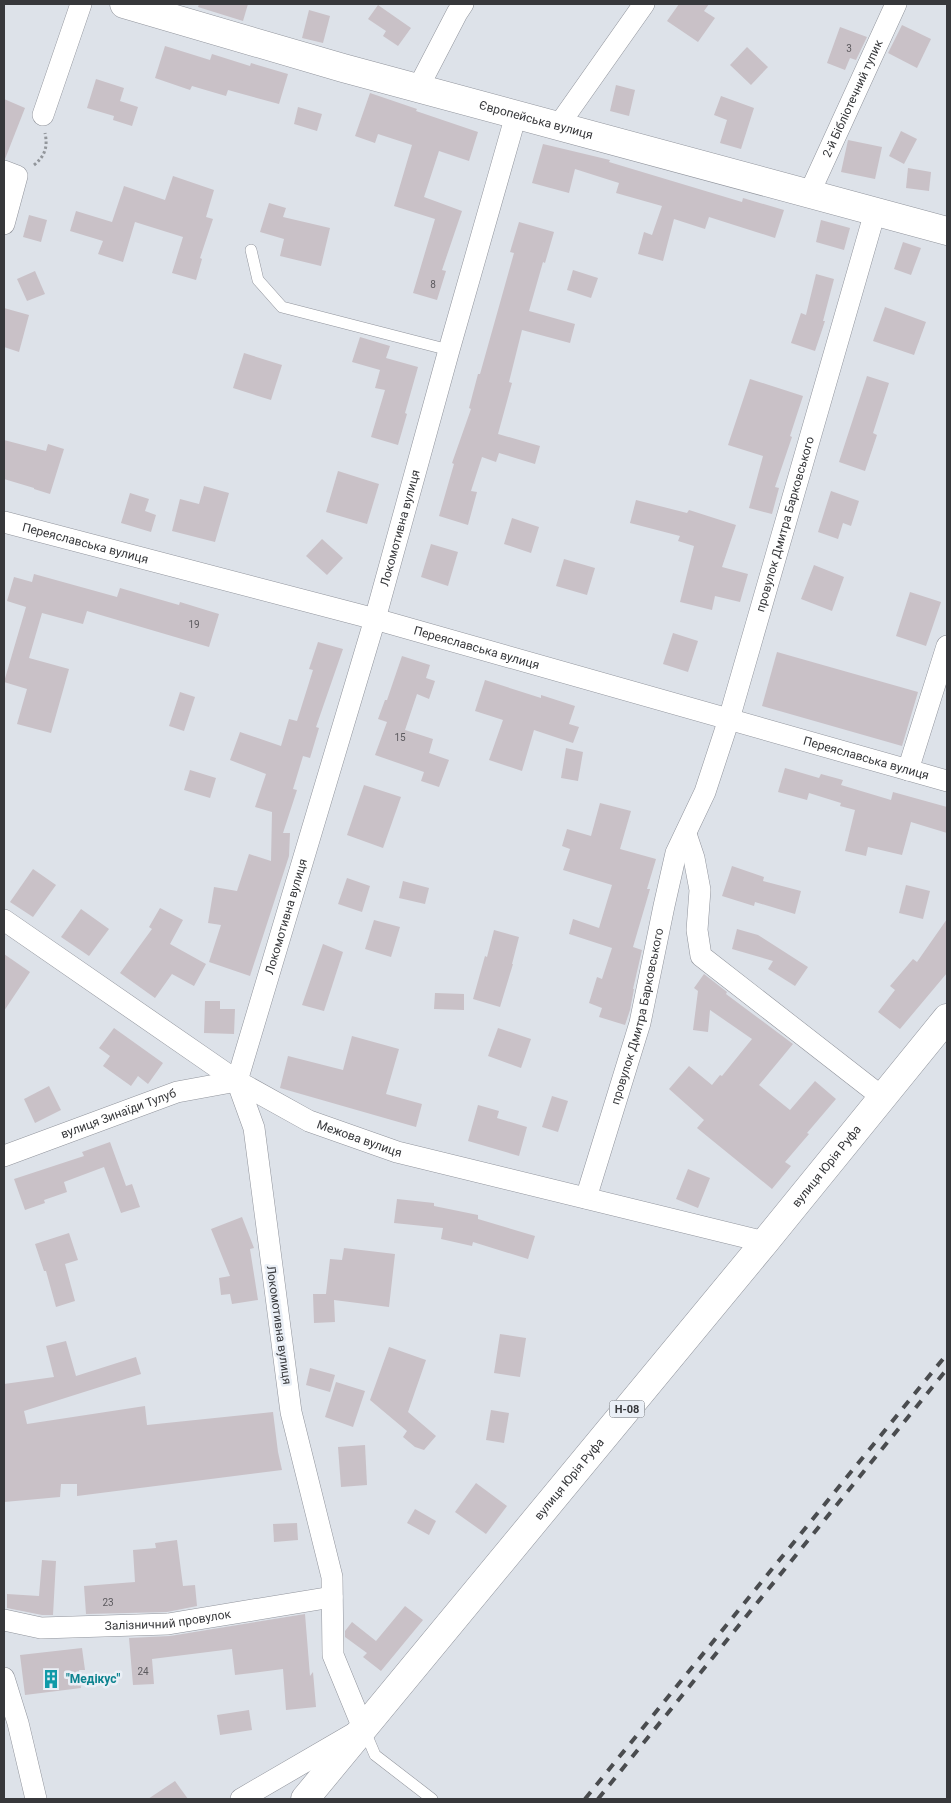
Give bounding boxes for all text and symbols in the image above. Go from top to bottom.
street label: 2-й Бібліотечний тупик [820,37,886,159]
house number: 3 [846,43,852,54]
street label: Європейська вулиця [477,98,594,142]
house number: 8 [430,279,436,290]
street label: провулок Дмитра Барковського [753,435,817,613]
street label: Локомотивна вулиця [377,468,423,588]
street label: Переяславська вулиця [21,520,150,566]
house number: 19 [188,619,200,630]
street label: Переяславська вулиця [412,623,541,672]
house number: 15 [394,732,406,743]
street label: Переяславська вулиця [802,734,931,783]
street label: Локомотивна вулиця [262,857,310,976]
street label: провулок Дмитра Барковського [608,927,666,1106]
street label: вулиця Зинаїди Тулуб [59,1086,178,1141]
street label: Межова вулиця [315,1117,403,1160]
street label: вулиця Юрія Руфа [789,1122,864,1210]
street label: Локомотивна вулиця [264,1265,294,1385]
road number: Н-08 [610,1400,644,1418]
street label: вулиця Юрія Руфа [532,1435,607,1523]
house number: 23 [102,1597,114,1608]
street label: Залізничний провулок [104,1607,232,1633]
house number: 24 [137,1666,149,1677]
building icon: "Медікус" [40,1668,62,1690]
place label: "Медікус" [66,1672,120,1686]

